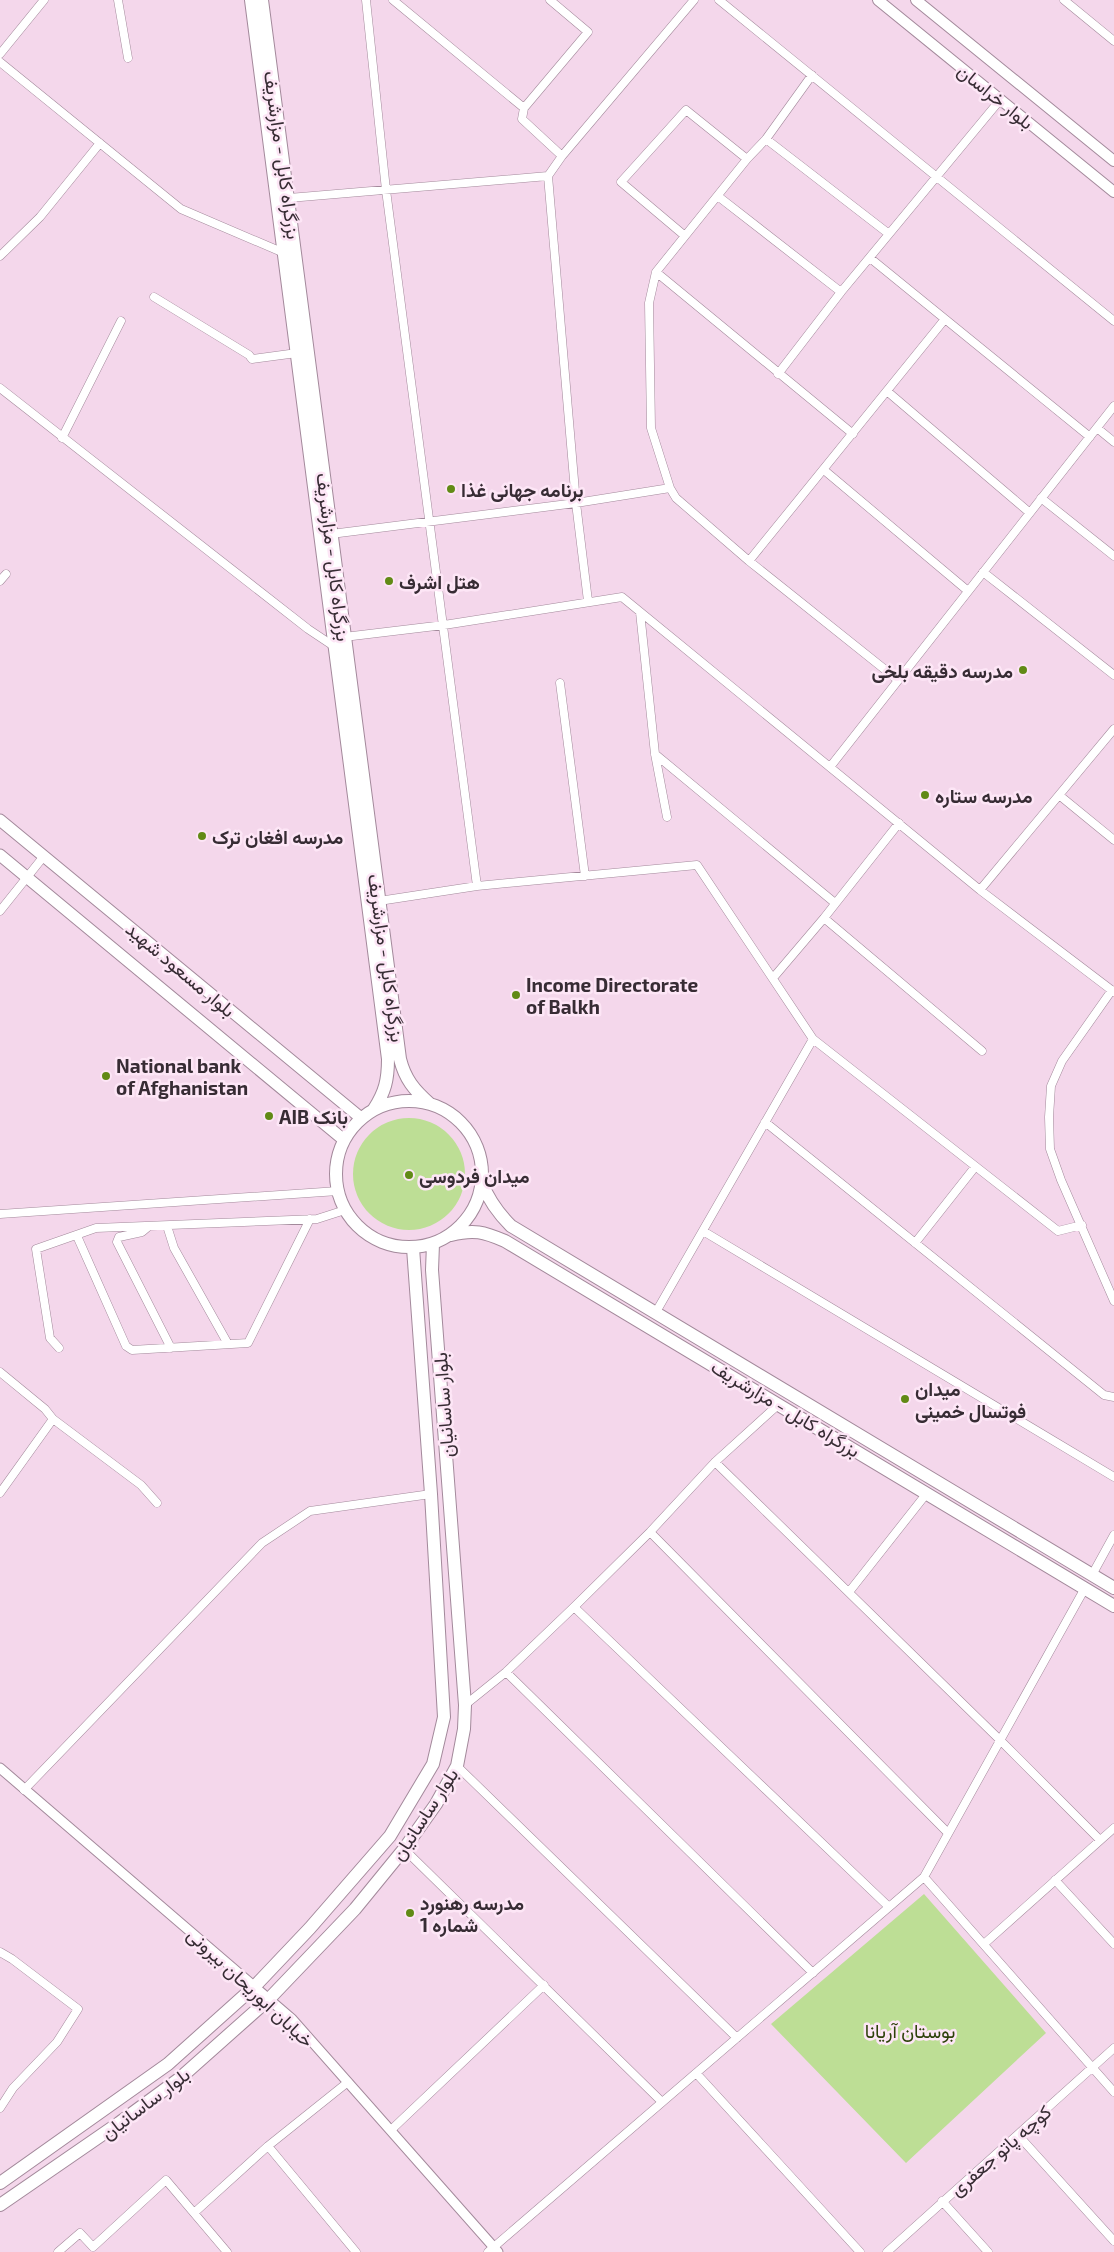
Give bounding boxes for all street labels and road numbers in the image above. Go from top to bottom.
street label: بلوار خراسان [953,58,1039,134]
street label: بزرگراه کابل - مزارشریف [259,69,306,241]
street label: بزرگراه کابل - مزارشریف [311,471,356,643]
street label: بزرگراه کابل - مزارشریف [363,872,410,1044]
street label: بلوار مسعود شهید [121,917,240,1022]
street label: بلوار ساسانیان [428,1352,459,1458]
street label: بزرگراه کابل - مزارشریف [707,1354,865,1462]
street label: بلوار ساسانیان [386,1764,463,1865]
street label: خیابان ابوریحان بیرونی [182,1922,319,2052]
street label: بلوار ساسانیان [96,2062,195,2145]
street label: کوچه پاتو جعفری [945,2100,1057,2203]

